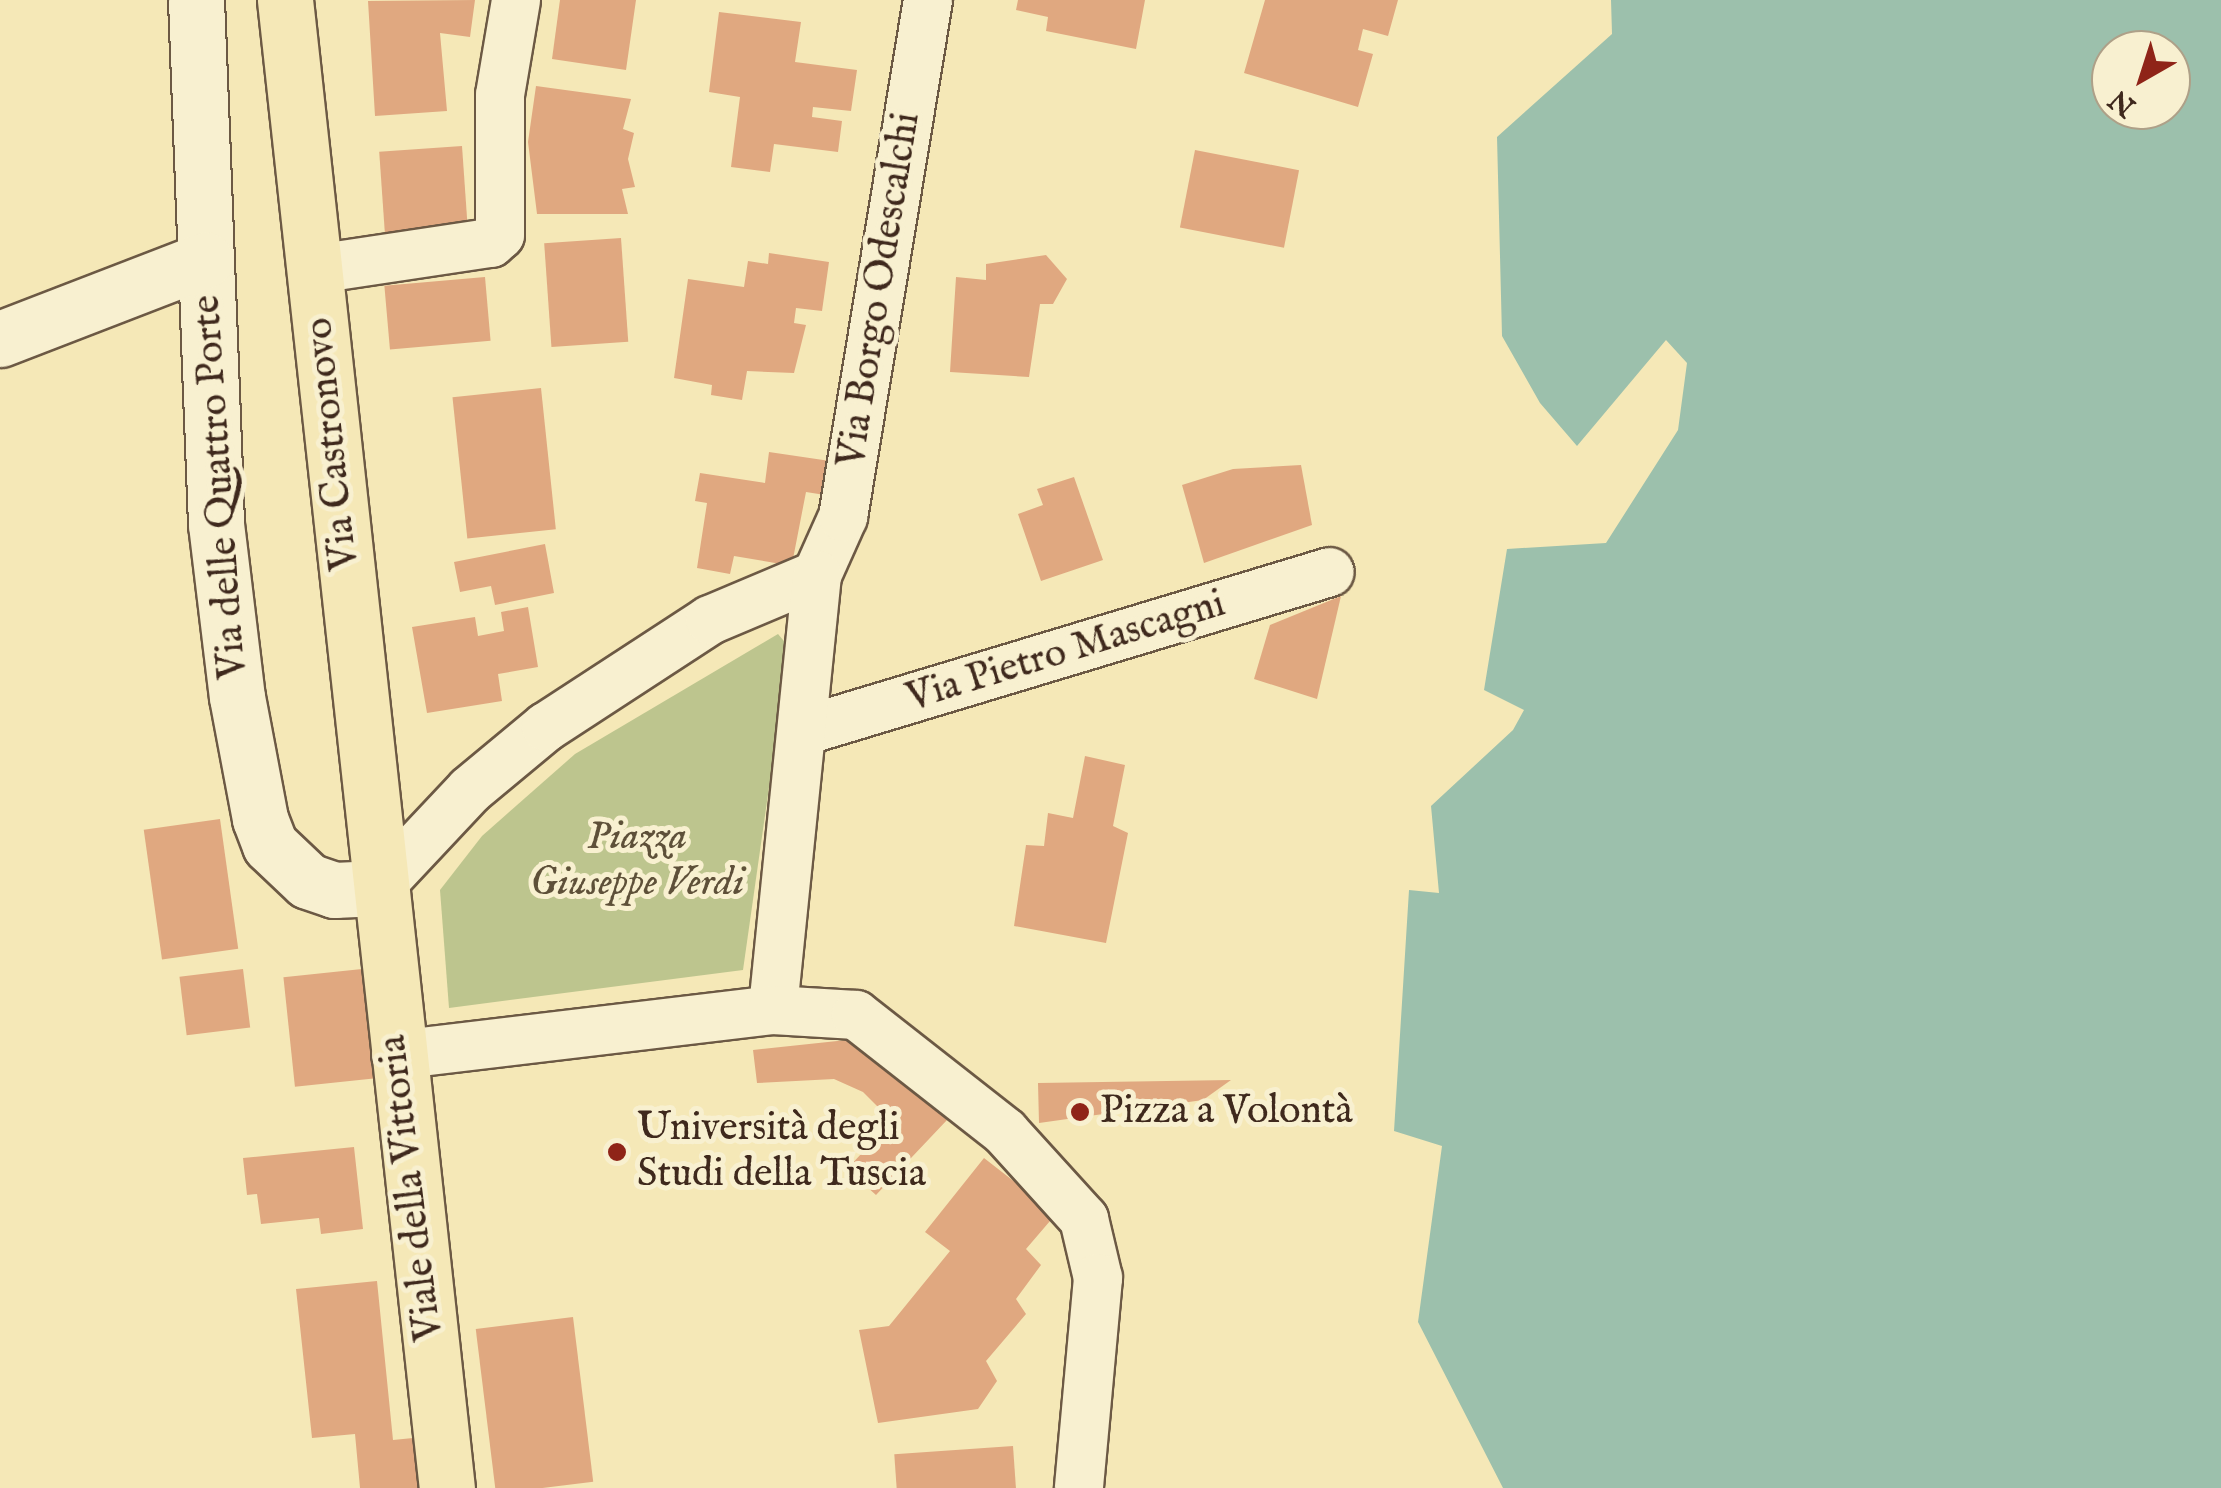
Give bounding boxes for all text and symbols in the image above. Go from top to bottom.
north arrow [2091,30,2191,130]
text: N [2103,81,2144,123]
street label: Via Borgo Odescalchi [828,109,932,471]
street label: Via delle Quattro Porte [184,293,258,681]
street label: Via Castronovo [296,315,370,573]
street label: Via Pietro Mascagni [901,581,1231,723]
park label: Piazza Giuseppe Verdi [530,814,744,908]
street label: Viale della Vittoria [369,1032,455,1344]
place label: Pizza a Volontà [1100,1088,1353,1136]
marker: Pizza a Volontà [1069,1101,1091,1123]
place label: Università degli Studi della Tuscia [637,1105,926,1199]
marker: Università degli Studi della Tuscia [606,1141,628,1163]

